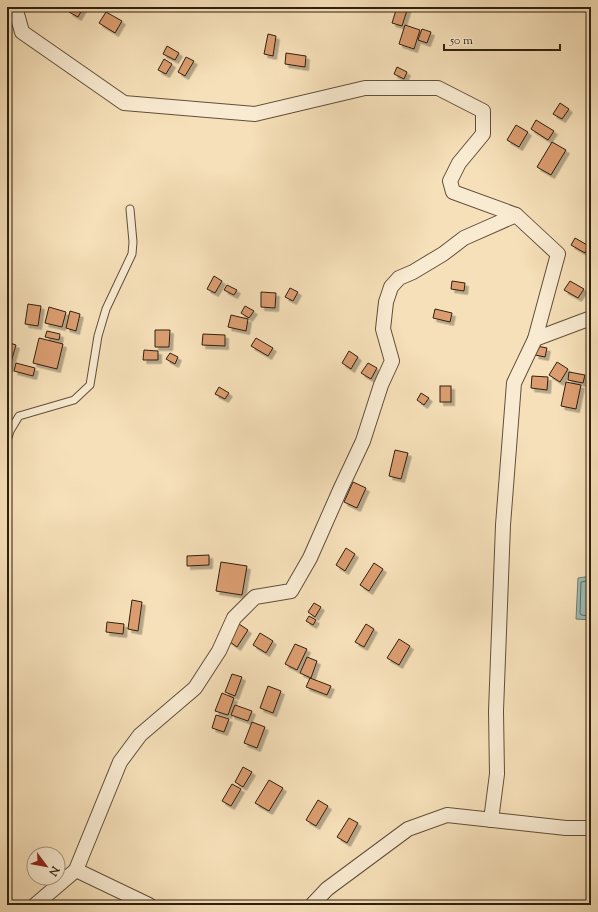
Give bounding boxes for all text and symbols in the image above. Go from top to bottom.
scale bar [444,26,560,52]
text: 50 m [449,32,473,50]
north arrow [26,846,66,886]
text: N [44,862,63,879]

